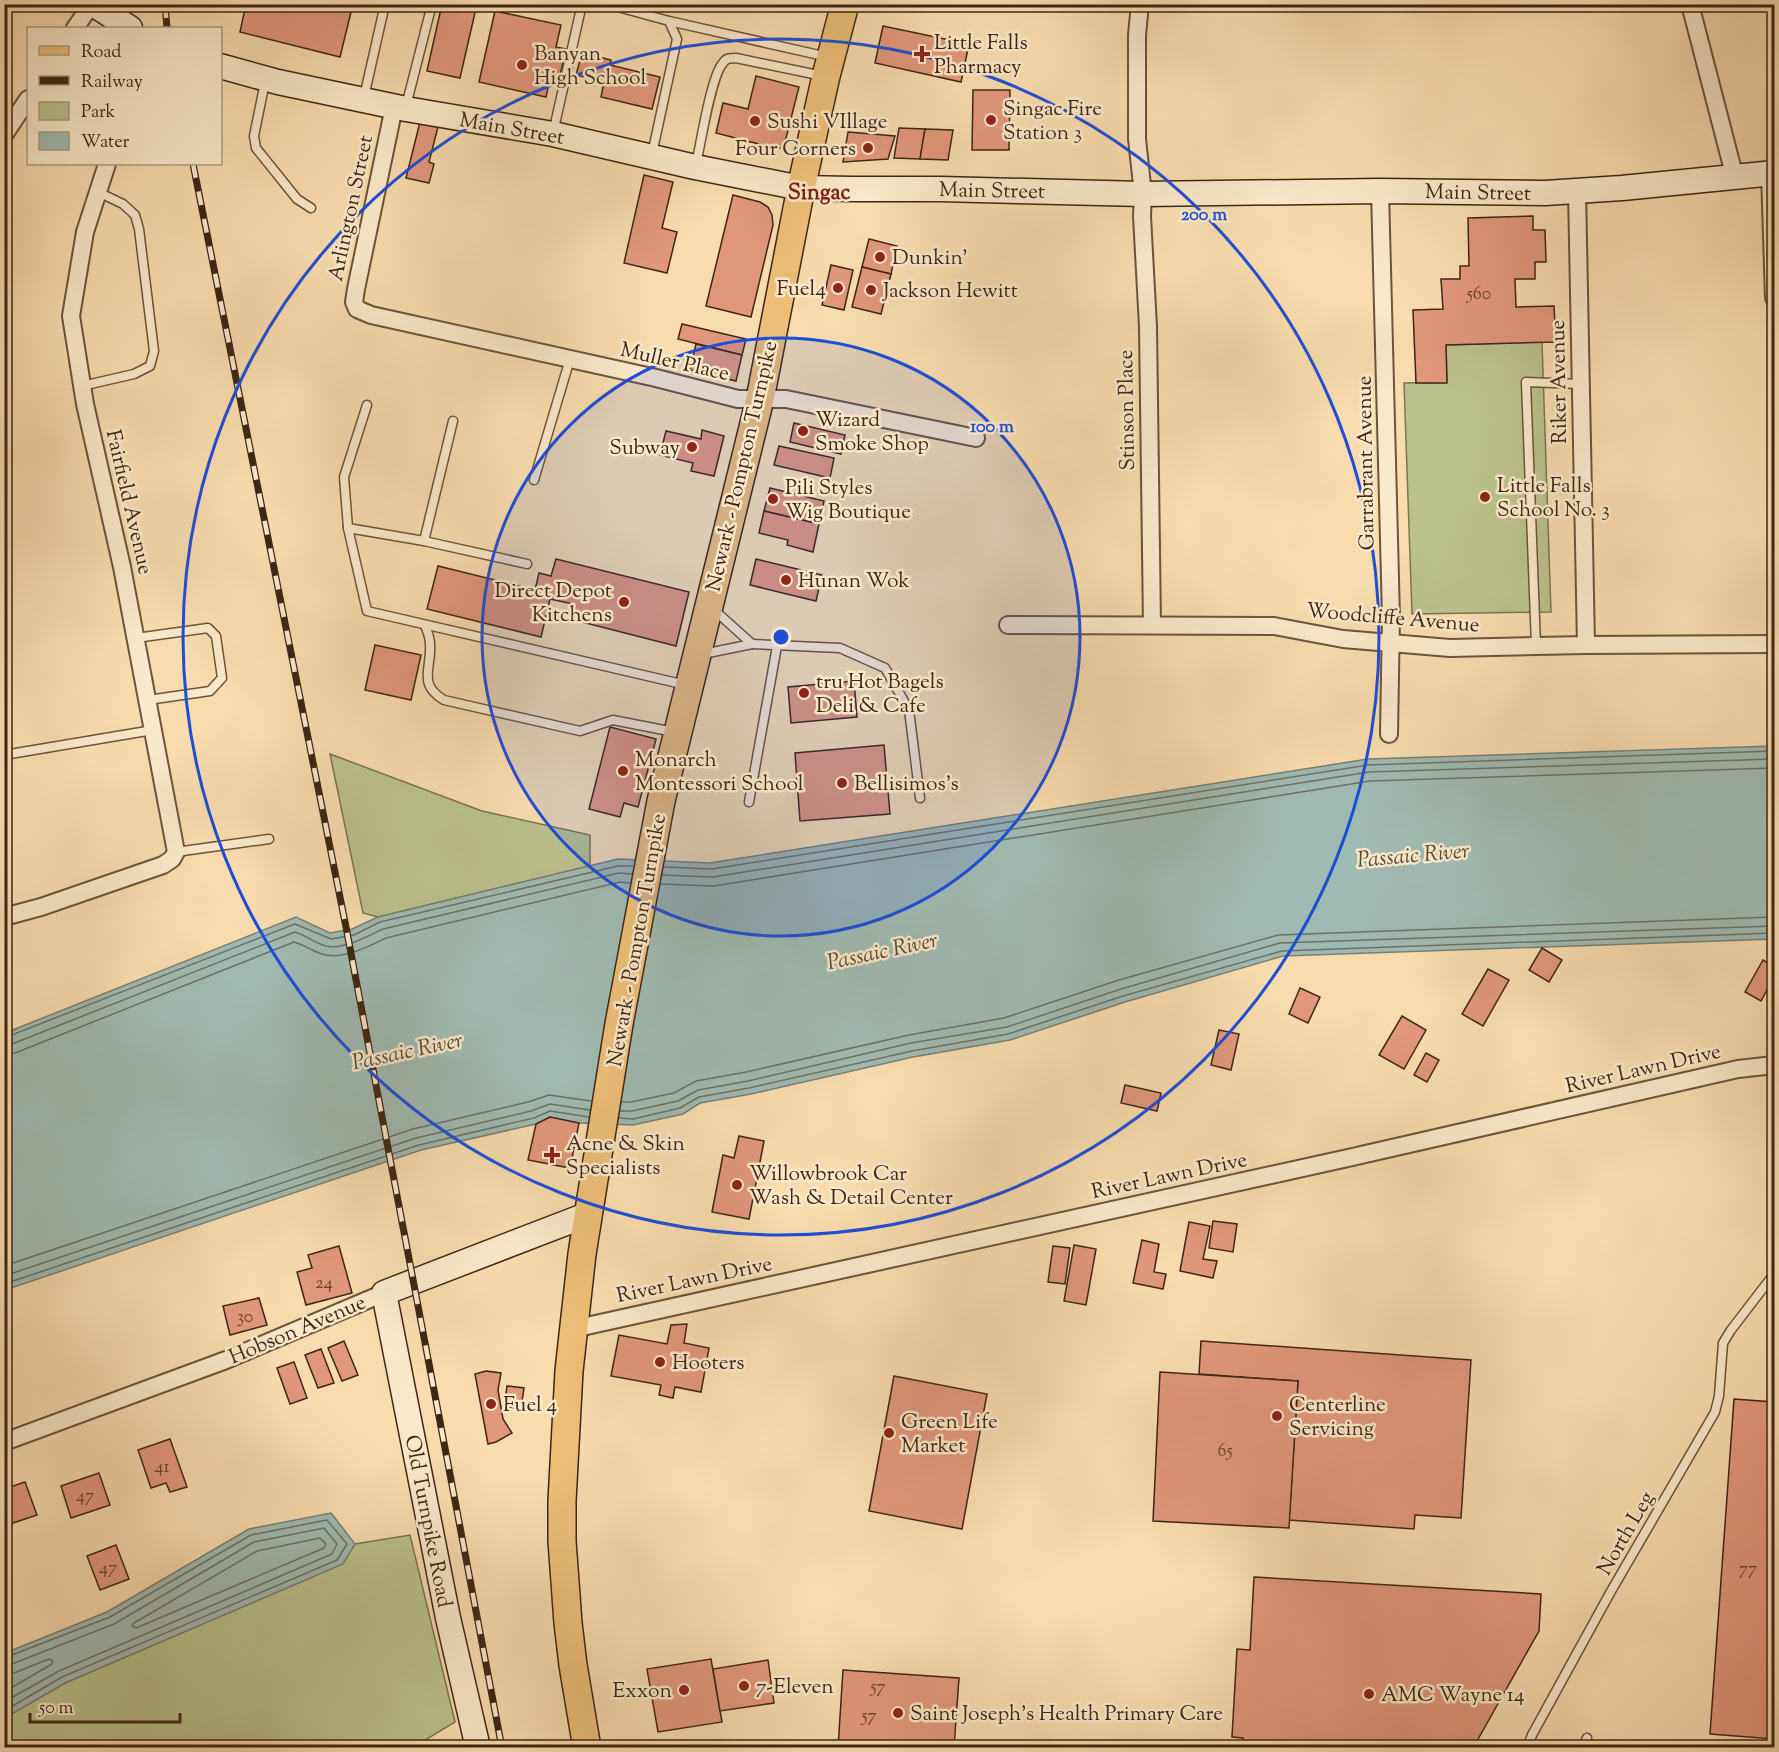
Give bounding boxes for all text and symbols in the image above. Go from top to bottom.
legend [27,27,222,165]
place label: Little Falls Pharmacy [934,29,1028,83]
text: Road [81,40,121,66]
place label: Banyan High School [534,40,646,94]
marker: Little Falls Pharmacy [915,47,929,61]
marker: Banyan High School [515,58,529,72]
text: Railway [81,70,143,96]
place label: Singac Fire Station 3 [1003,95,1102,149]
text: Park [81,100,116,126]
street label: Main Street [457,106,566,154]
place label: Sushi VIllage [767,108,888,138]
marker: Singac Fire Station 3 [984,113,998,127]
marker: Sushi VIllage [748,114,762,128]
text: Water [81,130,130,156]
street label: Arlington Street [322,133,382,284]
place label: Four Corners [735,135,856,165]
marker: Four Corners [861,141,875,155]
street label: Main Street [939,176,1045,208]
district label: Singac [788,178,850,210]
street label: Main Street [1425,178,1531,210]
text: 200 m [1181,203,1227,229]
place label: Dunkin' [892,244,968,274]
marker: Dunkin' [873,250,887,264]
place label: Fuel4 [776,275,826,305]
place label: Jackson Hewitt [882,277,1018,307]
marker: Fuel4 [831,281,845,295]
house number: 560 [1466,282,1491,308]
marker: Jackson Hewitt [864,283,878,297]
street label: Riker Avenue [1544,320,1576,444]
street label: Muller Place [617,336,732,390]
street label: Newark - Pompton Turnpike [699,338,786,595]
street label: Stinson Place [1112,349,1144,471]
street label: Garrabrant Avenue [1350,375,1384,551]
place label: Wizard Smoke Shop [815,406,929,460]
text: 100 m [970,415,1014,441]
marker: Wizard Smoke Shop [796,424,810,438]
street label: Fairfield Avenue [97,427,159,578]
place label: Subway [609,434,681,464]
marker: Subway [685,440,699,454]
place label: Little Falls School No. 3 [1497,472,1610,526]
place label: Pili Styles Wig Boutique [785,474,911,528]
marker: Little Falls School No. 3 [1478,490,1492,504]
marker: Pili Styles Wig Boutique [766,492,780,506]
place label: Hunan Wok [798,567,910,597]
marker: Hunan Wok [779,573,793,587]
place label: Direct Depot Kitchens [494,577,612,631]
marker: Direct Depot Kitchens [617,595,631,609]
street label: Woodcliffe Avenue [1305,596,1481,642]
centre of rings [771,627,791,647]
place label: tru Hot Bagels Deli & Cafe [816,668,944,722]
marker: tru Hot Bagels Deli & Cafe [797,686,811,700]
place label: Monarch Montessori School [635,746,804,800]
marker: Monarch Montessori School [616,764,630,778]
place label: Bellisimos's [854,770,959,800]
marker: Bellisimos's [835,776,849,790]
street label: Newark - Pompton Turnpike [601,811,675,1069]
water label: Passaic River [1356,836,1471,878]
water label: Passaic River [824,926,941,980]
water label: Passaic River [349,1026,466,1080]
street label: River Lawn Drive [1563,1037,1724,1102]
place label: Acne & Skin Specialists [566,1130,685,1184]
marker: Acne & Skin Specialists [543,1146,561,1164]
street label: River Lawn Drive [1089,1146,1250,1208]
place label: Willowbrook Car Wash & Detail Center [749,1160,953,1214]
marker: Willowbrook Car Wash & Detail Center [730,1178,744,1192]
street label: River Lawn Drive [614,1250,775,1312]
house number: 24 [315,1271,333,1297]
street label: Hobson Avenue [225,1288,371,1373]
house number: 30 [237,1305,253,1331]
place label: Hooters [672,1349,745,1379]
marker: Hooters [653,1355,667,1369]
place label: Fuel 4 [503,1391,557,1421]
place label: Centerline Servicing [1289,1391,1386,1445]
marker: Fuel 4 [484,1397,498,1411]
place label: Green Life Market [901,1408,998,1462]
marker: Centerline Servicing [1270,1409,1284,1423]
marker: Green Life Market [882,1426,896,1440]
street label: Old Turnpike Road [396,1433,458,1610]
house number: 65 [1217,1439,1233,1465]
house number: 41 [154,1455,170,1481]
house number: 47 [76,1484,94,1510]
street label: North Leg [1591,1486,1663,1582]
house number: 47 [99,1556,117,1582]
house number: 77 [1739,1557,1757,1583]
place label: 7-Eleven [756,1673,834,1703]
house number: 57 [869,1675,886,1701]
place label: Exxon [613,1677,672,1707]
marker: 7-Eleven [737,1679,751,1693]
place label: AMC Wayne 14 [1381,1681,1525,1711]
marker: Exxon [677,1683,691,1697]
scale bar [30,1686,180,1724]
marker: AMC Wayne 14 [1362,1687,1376,1701]
text: 50 m [38,1696,74,1722]
place label: Saint Joseph's Health Primary Care [910,1700,1223,1730]
house number: 57 [860,1704,877,1730]
marker: Saint Joseph's Health Primary Care [891,1706,905,1720]

